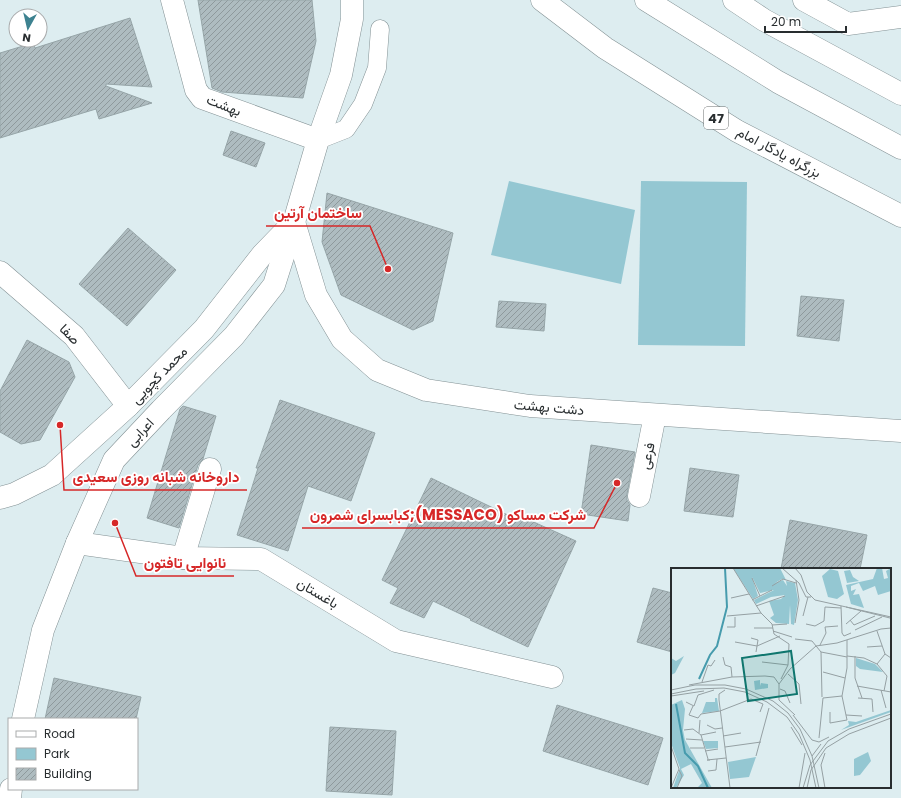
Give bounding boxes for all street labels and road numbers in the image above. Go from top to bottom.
street label: بهشت [204,89,244,121]
road number: 47 [704,107,728,129]
street label: بزرگراه یادگار امام [733,121,825,183]
street label: صفا [55,319,85,349]
street label: محمد کچویی [126,342,192,408]
street label: دشت بهشت [513,394,585,420]
street label: اعرابی [122,413,158,451]
street label: فرعی [634,441,660,471]
street label: باغستان [293,573,343,613]

